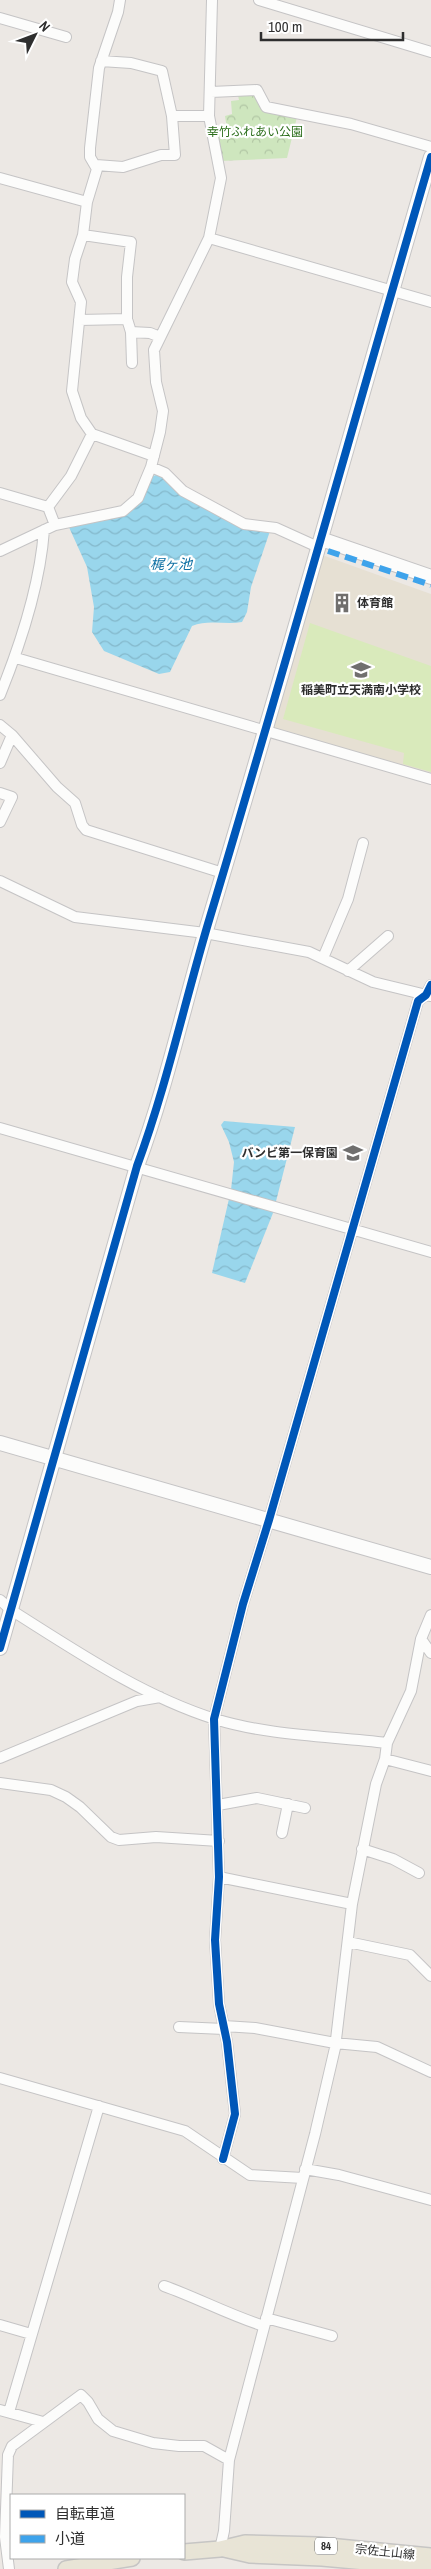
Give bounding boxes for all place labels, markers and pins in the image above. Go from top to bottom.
building icon: 体育館 [331,592,353,614]
place label: 体育館 [357,595,393,611]
school or university icon: 稲美町立天満南小学校 [350,659,372,681]
place label: 稲美町立天満南小学校 [301,682,421,698]
school or university icon: バンビ第一保育園 [342,1142,364,1164]
place label: バンビ第一保育園 [241,1145,338,1161]

